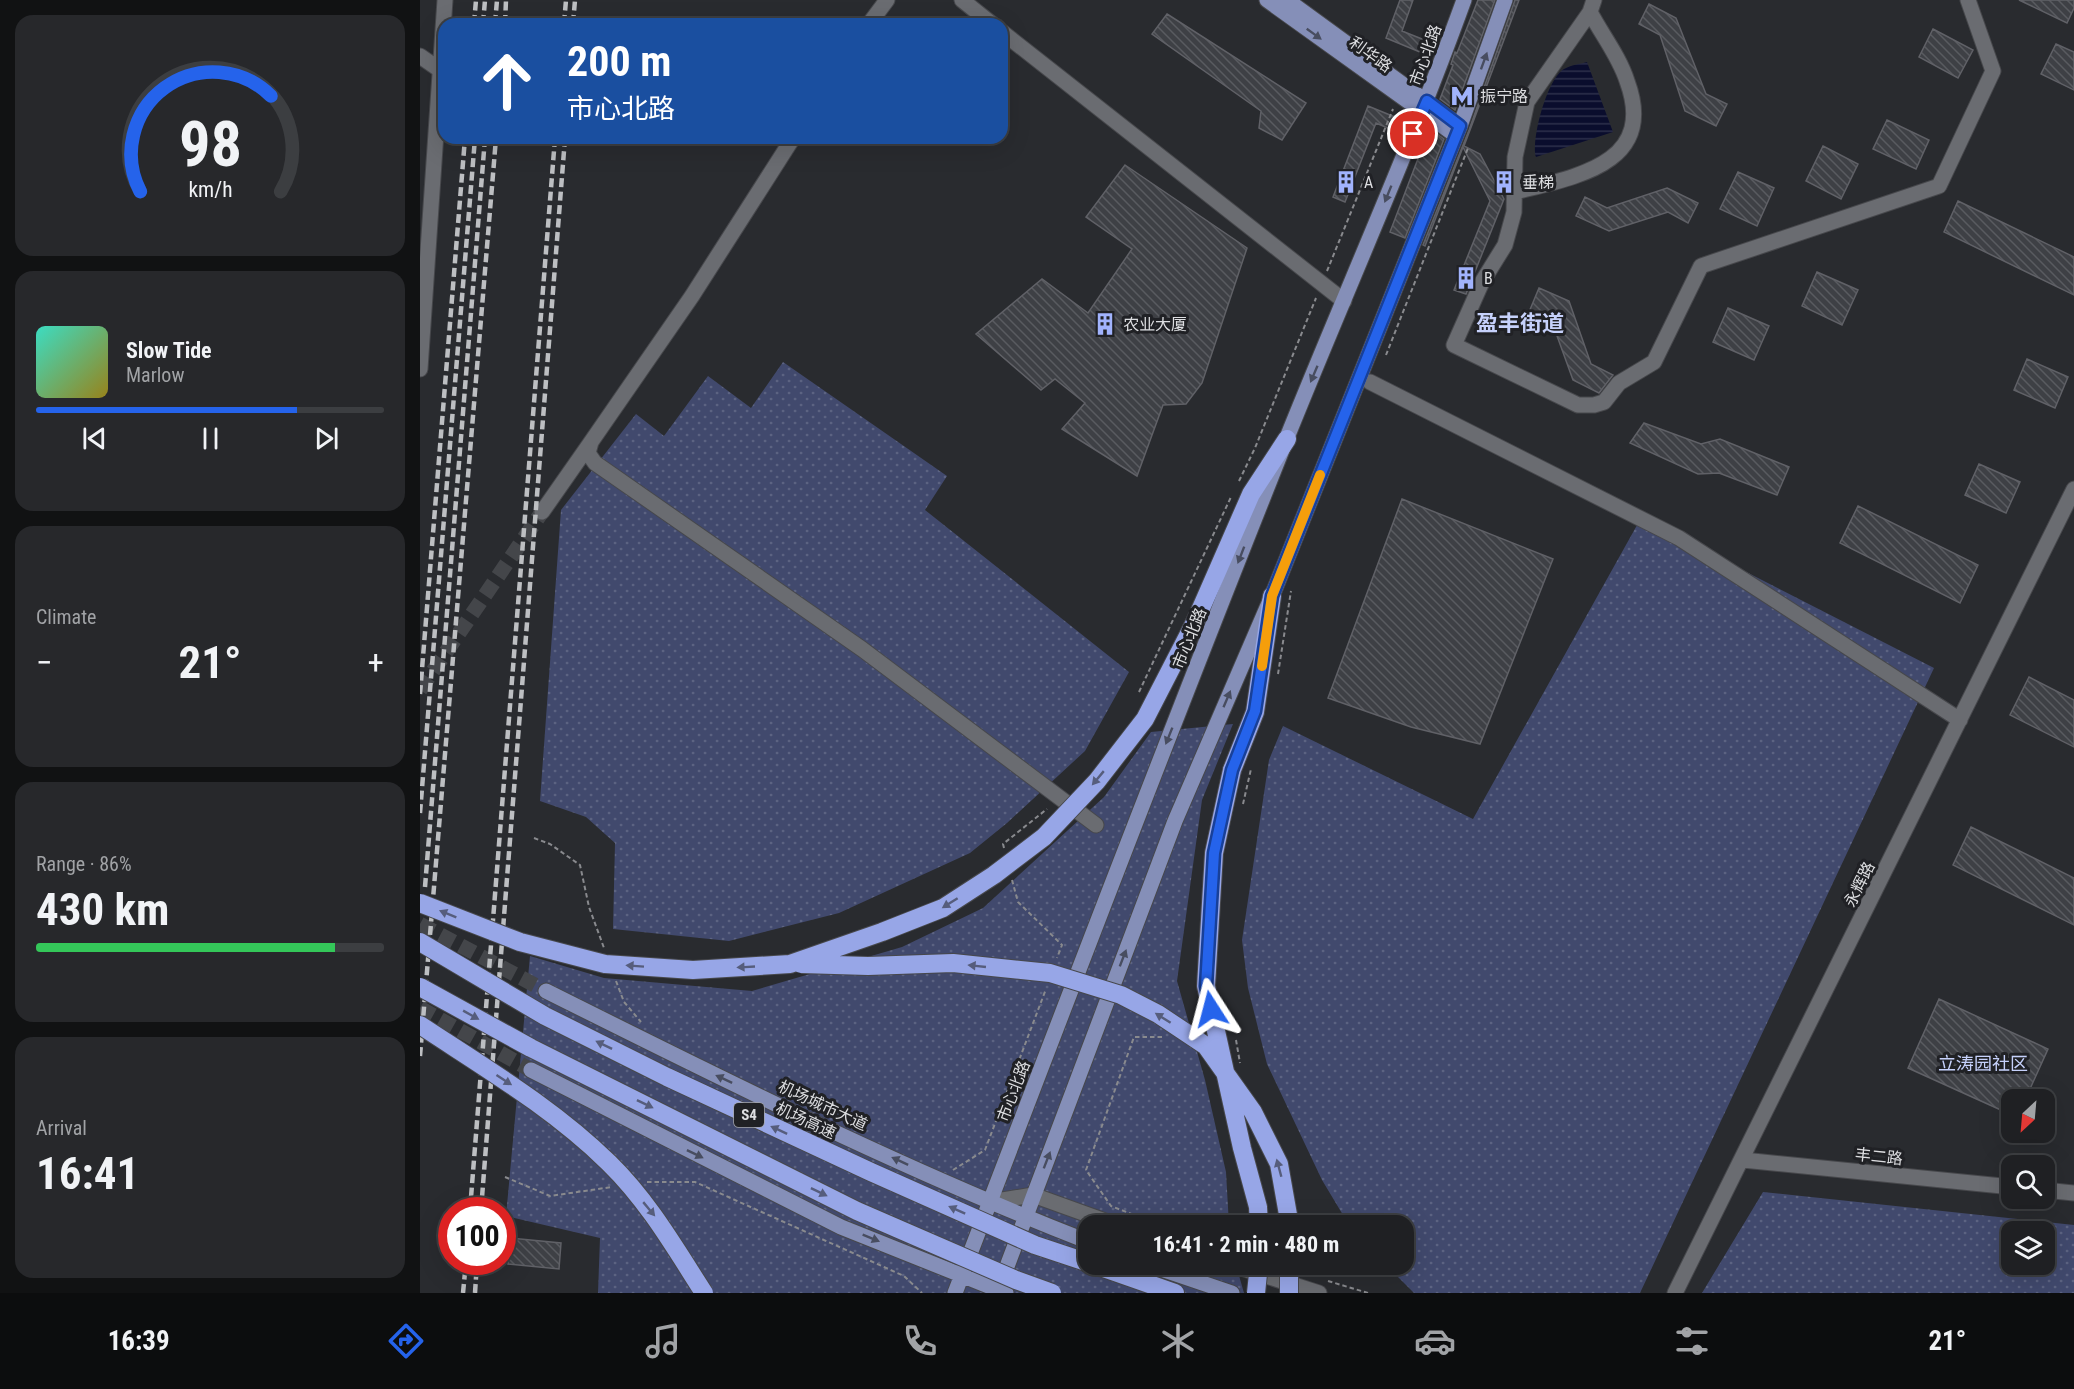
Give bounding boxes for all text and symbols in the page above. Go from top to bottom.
street label: 市心北路 [1406,22,1445,88]
one-way arrow [1306,28,1321,40]
street label: 利华路 [1346,33,1396,76]
text: 200 m [567,37,672,86]
icon: ahead [468,42,546,120]
one-way arrow [1479,52,1489,70]
metro station icon: 振宁路 [1449,83,1475,109]
place label: 振宁路 [1480,87,1528,106]
text: 市心北路 [567,93,675,125]
text: 98 [178,108,242,181]
pin [1387,108,1438,159]
icon: arrive [1396,117,1429,150]
building icon: A [1333,169,1359,195]
building icon: 垂梯 [1491,169,1517,195]
place label: A [1364,173,1373,192]
place label: 垂梯 [1522,173,1554,192]
text: km/h [188,178,232,203]
one-way arrow [1383,185,1392,203]
building icon: B [1453,265,1479,291]
place label: B [1484,269,1493,288]
building icon: 农业大厦 [1092,311,1118,337]
district label: 盈丰街道 [1476,311,1564,336]
place label: 农业大厦 [1123,315,1187,334]
text: Slow Tide [126,338,212,363]
text: Marlow [126,363,184,387]
one-way arrow [1309,365,1318,383]
icon: previous [78,422,111,455]
icon: pause [194,422,227,455]
icon: next [310,422,343,455]
one-way arrow [1236,546,1246,564]
text: Climate [36,605,96,629]
street label: 市心北路 [1169,605,1210,671]
text: 21° [179,636,242,689]
text: − [36,643,53,682]
text: + [368,643,384,682]
one-way arrow [1222,689,1232,707]
one-way arrow [1164,727,1173,745]
one-way arrow [1092,770,1105,785]
text: Range · 86% [36,852,132,876]
street label: 永辉路 [1840,858,1879,910]
text: 430 km [36,883,169,936]
one-way arrow [942,897,958,908]
one-way arrow [439,908,457,918]
one-way arrow [1118,948,1128,966]
one-way arrow [625,961,644,970]
one-way arrow [968,961,987,971]
one-way arrow [736,962,755,971]
position arrow [1179,977,1243,1041]
one-way arrow [463,1010,480,1020]
one-way arrow [1155,1012,1171,1023]
one-way arrow [595,1041,612,1050]
district label: 立涛园社区 [1938,1053,2028,1074]
street label: 市心北路 [993,1058,1034,1124]
one-way arrow [496,1074,512,1085]
one-way arrow [715,1074,732,1083]
street label: 机场城市大道 [775,1077,870,1134]
north arrow [2001,1089,2055,1143]
map controls [2001,1089,2055,1275]
one-way arrow [636,1098,654,1108]
street label: 机场高速 [773,1098,839,1143]
road number: S4 [734,1103,764,1127]
text: Arrival [36,1116,87,1140]
one-way arrow [771,1125,788,1134]
street label: 丰二路 [1854,1145,1904,1168]
text: 16:41 [36,1147,139,1200]
one-way arrow [686,1148,704,1158]
one-way arrow [1042,1150,1052,1168]
button: search [2001,1155,2055,1209]
one-way arrow [892,1156,909,1165]
one-way arrow [1274,1159,1283,1177]
one-way arrow [810,1187,827,1197]
speed limit sign: 100 [438,1197,516,1275]
one-way arrow [642,1201,655,1216]
one-way arrow [948,1205,966,1215]
button: layers [2001,1221,2055,1275]
text: 16:41 · 2 min · 480 m [1153,1232,1339,1257]
one-way arrow [862,1233,880,1243]
icon: directions [385,1320,427,1362]
icon: music [642,1320,684,1362]
icon: phone [899,1320,941,1362]
icon: climate [1157,1320,1199,1362]
icon: car [1414,1320,1456,1362]
icon: filters [1671,1320,1713,1362]
text: 16:39 [108,1325,170,1357]
text: 21° [1928,1325,1966,1357]

